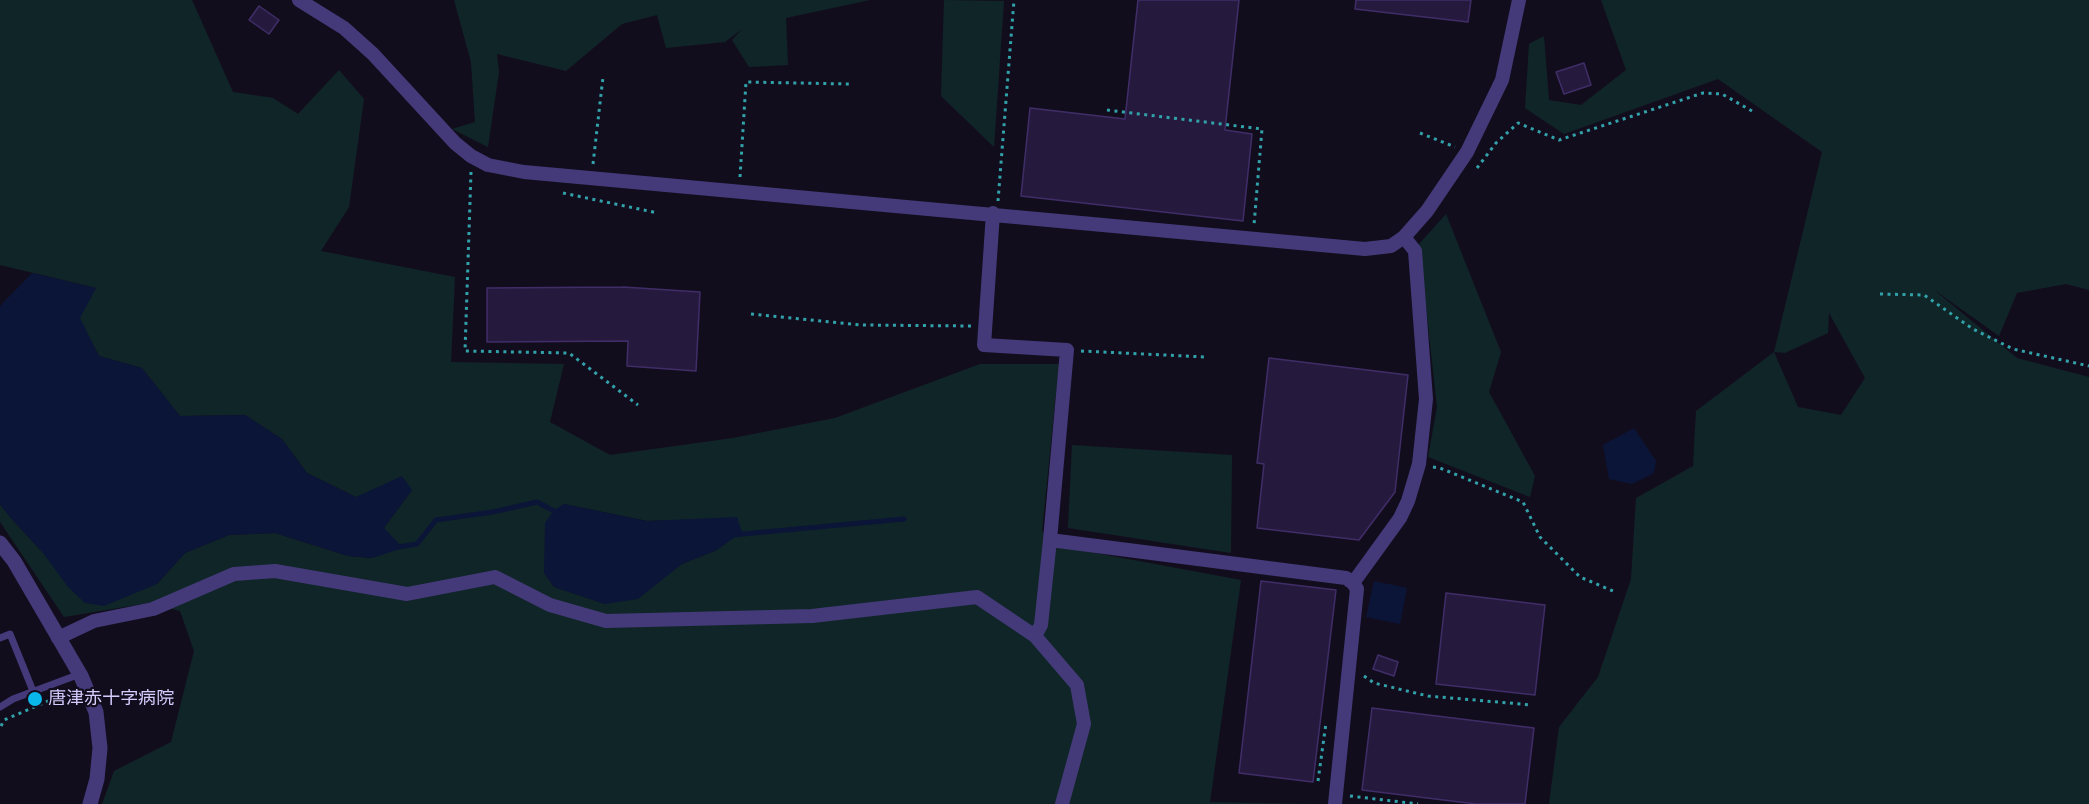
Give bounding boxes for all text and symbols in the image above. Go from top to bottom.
place label: 唐津赤十字病院 [48,688,174,710]
marker: 唐津赤十字病院 [26,690,44,708]

